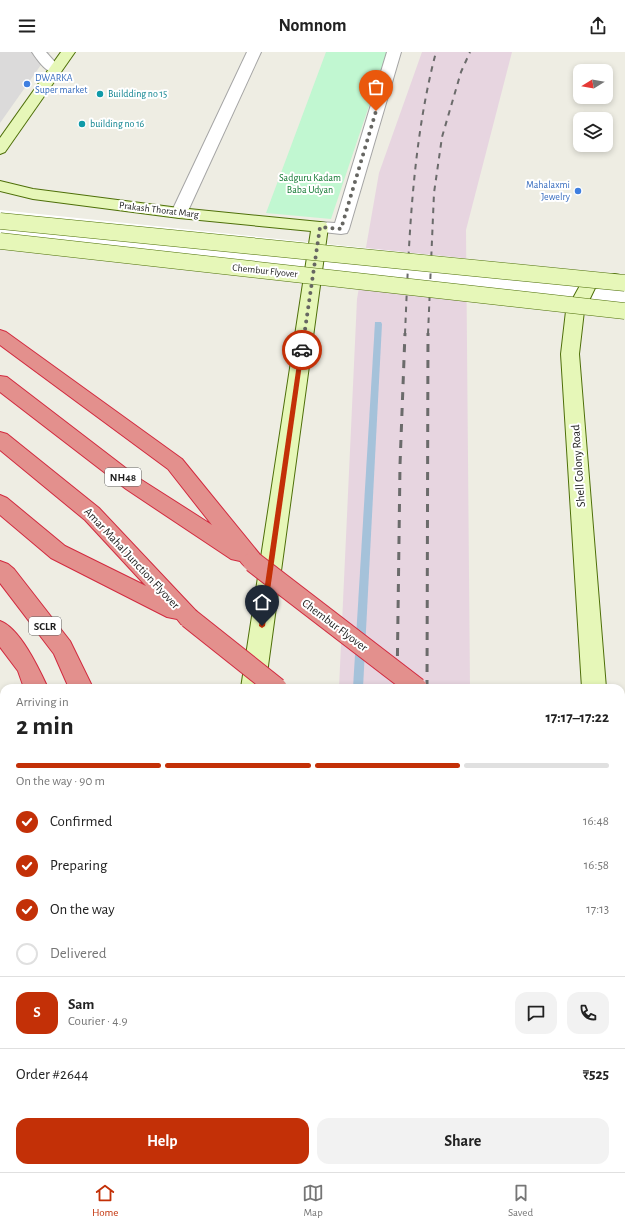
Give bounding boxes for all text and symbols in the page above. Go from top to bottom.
icon: menu [16,15,38,37]
icon: share [587,15,609,37]
text: Nomnom [278,17,347,35]
north arrow [573,64,613,104]
map controls [573,64,613,152]
pin [359,70,393,111]
place label: DWARKA Super market [35,73,88,95]
icon: bag [365,76,387,98]
marker: DWARKA Super market [22,79,32,89]
marker: Buildding no 15 [95,89,105,99]
place label: Buildding no 15 [108,89,167,99]
button: layers [573,112,613,152]
marker: building no 16 [77,119,87,129]
place label: building no 16 [90,119,145,129]
park label: Sadguru Kadam Baba Udyan [279,173,341,195]
place label: Mahalaxmi Jewelry [526,180,571,202]
marker: Mahalaxmi Jewelry [573,186,583,196]
street label: Prakash Thorat Marg [119,200,200,220]
street label: Chembur Flyover [232,263,299,279]
courier [282,330,322,370]
icon: car [291,339,313,361]
street label: Shell Colony Road [569,424,588,508]
road number: NH48 [105,468,141,486]
street label: Amar Mahal Junction Flyover [81,505,182,612]
pin [245,585,279,626]
icon: home [251,591,273,613]
street label: Chembur Flyover [299,597,370,654]
road number: SCLR [29,617,61,635]
text: Arriving in [16,696,69,709]
text: 17:17–17:22 [545,710,609,725]
text: 2 min [16,713,74,739]
text: On the way · 90 m [16,775,105,788]
icon: check [16,811,38,833]
text: Confirmed [50,814,112,829]
text: 16:48 [583,815,609,828]
icon: check [16,855,38,877]
text: Preparing [50,858,107,873]
text: 16:58 [584,859,609,872]
icon: check [16,899,38,921]
text: On the way [50,902,115,917]
text: 17:13 [586,903,609,916]
text: Delivered [50,946,107,961]
button: chat [515,992,557,1034]
button: phone [567,992,609,1034]
text: Sam [68,997,94,1012]
text: S [33,1005,41,1020]
text: Courier · 4.9 [68,1015,128,1028]
text: Order #2644 [16,1067,88,1082]
text: ₹525 [583,1067,609,1082]
button: Help [16,1118,309,1164]
button: Share [317,1118,609,1164]
tab: Home [92,1182,118,1219]
tab: Map [302,1182,324,1219]
tab: Saved [508,1182,533,1219]

